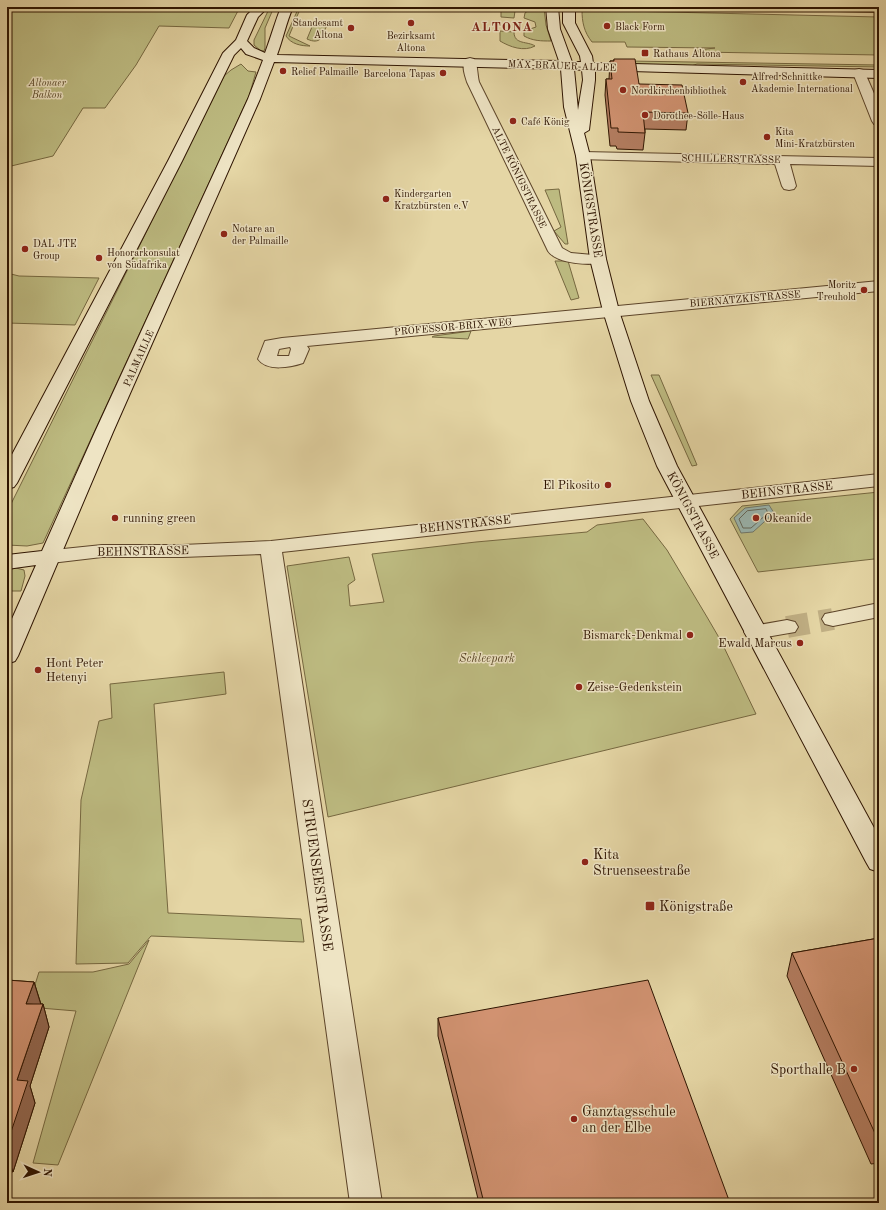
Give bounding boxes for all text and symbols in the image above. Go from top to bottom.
place label: Standesamt Altona [292,18,343,40]
marker: Bezirksamt Altona [406,18,416,28]
district label: ALTONA [471,21,533,34]
marker: Black Form [602,21,612,31]
place label: Black Form [615,22,665,32]
marker: Standesamt Altona [346,23,356,33]
place label: Bezirksamt Altona [387,31,436,53]
marker: Rathaus Altona [640,48,650,58]
place label: Rathaus Altona [653,49,721,59]
street label: MAX-BRAUER-ALLEE [508,59,616,73]
marker: Relief Palmaille [278,66,288,76]
place label: Relief Palmaille [291,67,359,77]
marker: Barcelona Tapas [438,68,448,78]
place label: Barcelona Tapas [363,69,435,79]
place label: Alfred Schnittke Akademie International [751,72,853,94]
marker: Alfred Schnittke Akademie International [738,77,748,87]
park label: Altonaer Balkon [27,78,66,100]
marker: Nordkirchenbibliothek [618,85,628,95]
place label: Nordkirchenbibliothek [631,86,727,96]
marker: Dorothee-Sölle-Haus [640,110,650,120]
place label: Dorothee-Sölle-Haus [653,111,744,121]
marker: Café König [508,116,518,126]
place label: Café König [521,117,570,127]
street label: ALTE KÖNIGSTRASSE [490,124,550,230]
place label: Kita Mini-Kratzbürsten [775,127,855,149]
marker: Kita Mini-Kratzbürsten [762,132,772,142]
street label: SCHILLERSTRASSE [681,153,781,165]
street label: KÖNIGSTRASSE [577,161,607,259]
place label: Kindergarten Kratzbürsten e.V [394,189,469,211]
marker: Kindergarten Kratzbürsten e.V [381,194,391,204]
place label: Notare an der Palmaille [232,224,289,246]
marker: Notare an der Palmaille [219,229,229,239]
place label: DAL JTE Group [33,239,77,261]
marker: DAL JTE Group [20,244,30,254]
place label: Honorarkonsulat von Südafrika [107,248,180,270]
marker: Honorarkonsulat von Südafrika [94,253,104,263]
place label: Moritz Treuhold [817,280,856,302]
marker: Moritz Treuhold [859,285,869,295]
street label: BIERNATZKISTRASSE [689,289,801,309]
street label: PROFESSOR-BRIX-WEG [393,317,513,337]
street label: PALMAILLE [122,329,156,388]
street label: KÖNIGSTRASSE [664,468,724,561]
place label: El Pikosito [543,480,600,492]
marker: El Pikosito [603,480,613,490]
street label: BEHNSTRASSE [741,480,834,502]
marker: running green [110,513,120,523]
place label: running green [123,513,196,525]
marker: Okeanide [751,513,761,523]
place label: Okeanide [764,513,812,525]
street label: BEHNSTRASSE [419,514,512,536]
street label: BEHNSTRASSE [97,545,189,559]
place label: Bismarck-Denkmal [583,630,682,642]
marker: Bismarck-Denkmal [685,630,695,640]
place label: Ewald Marcus [718,638,792,650]
marker: Ewald Marcus [795,638,805,648]
park label: Schleepark [459,653,515,665]
place label: Hont Peter Hetenyi [46,658,103,684]
marker: Hont Peter Hetenyi [33,665,43,675]
marker: Zeise-Gedenkstein [574,682,584,692]
place label: Zeise-Gedenkstein [587,682,683,694]
street label: STRUENSEESTRASSE [299,798,335,952]
place label: Kita Struenseestraße [593,848,690,878]
marker: Kita Struenseestraße [580,857,590,867]
marker: Königstraße [644,900,656,912]
place label: Königstraße [659,900,733,914]
place label: Sporthalle B [770,1063,846,1077]
marker: Sporthalle B [849,1064,859,1074]
place label: Ganztagsschule an der Elbe [582,1105,676,1135]
marker: Ganztagsschule an der Elbe [569,1114,579,1124]
north arrow [18,1152,58,1192]
text: N [41,1168,52,1178]

